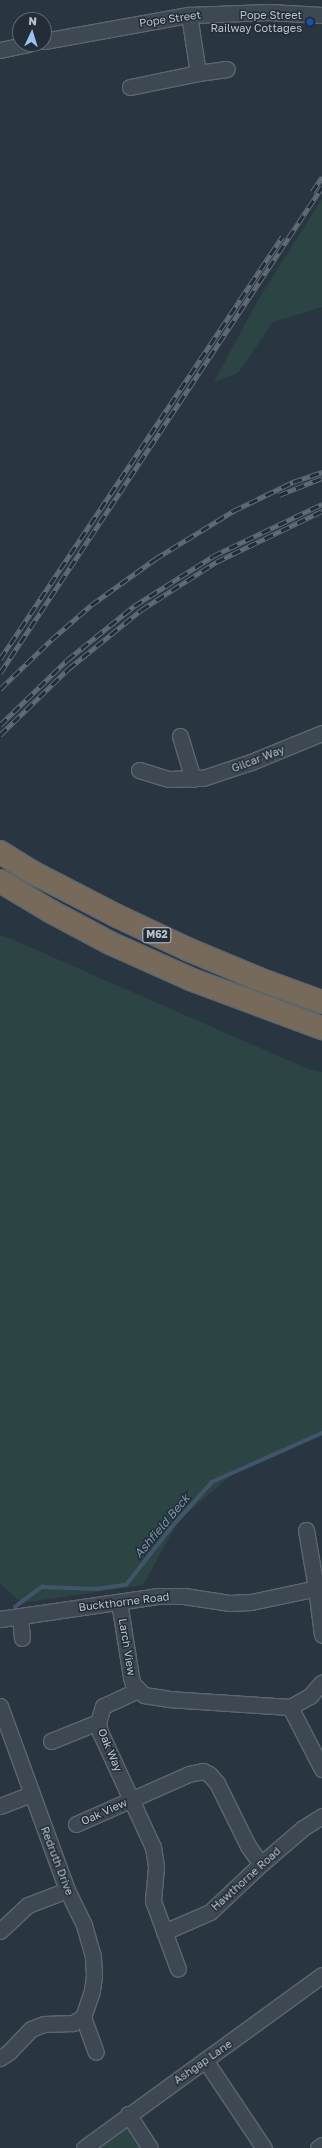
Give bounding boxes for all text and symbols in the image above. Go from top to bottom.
street label: Pope Street [138,8,202,30]
place label: Pope Street Railway Cottages [211,9,302,35]
north arrow [12,12,52,52]
text: N [28,14,37,27]
marker: Pope Street Railway Cottages [305,17,315,27]
street label: Gilcar Way [230,743,286,775]
road number: M62 [142,927,172,943]
water label: Ashfield Beck [131,1491,193,1561]
street label: Buckthorne Road [78,1590,170,1614]
street label: Larch View [116,1617,138,1677]
street label: Oak Way [95,1726,125,1774]
street label: Oak View [79,1796,129,1828]
street label: Redruth Drive [38,1825,76,1897]
street label: Hawthorne Road [209,1844,283,1914]
street label: Ashgap Lane [171,2037,235,2087]

